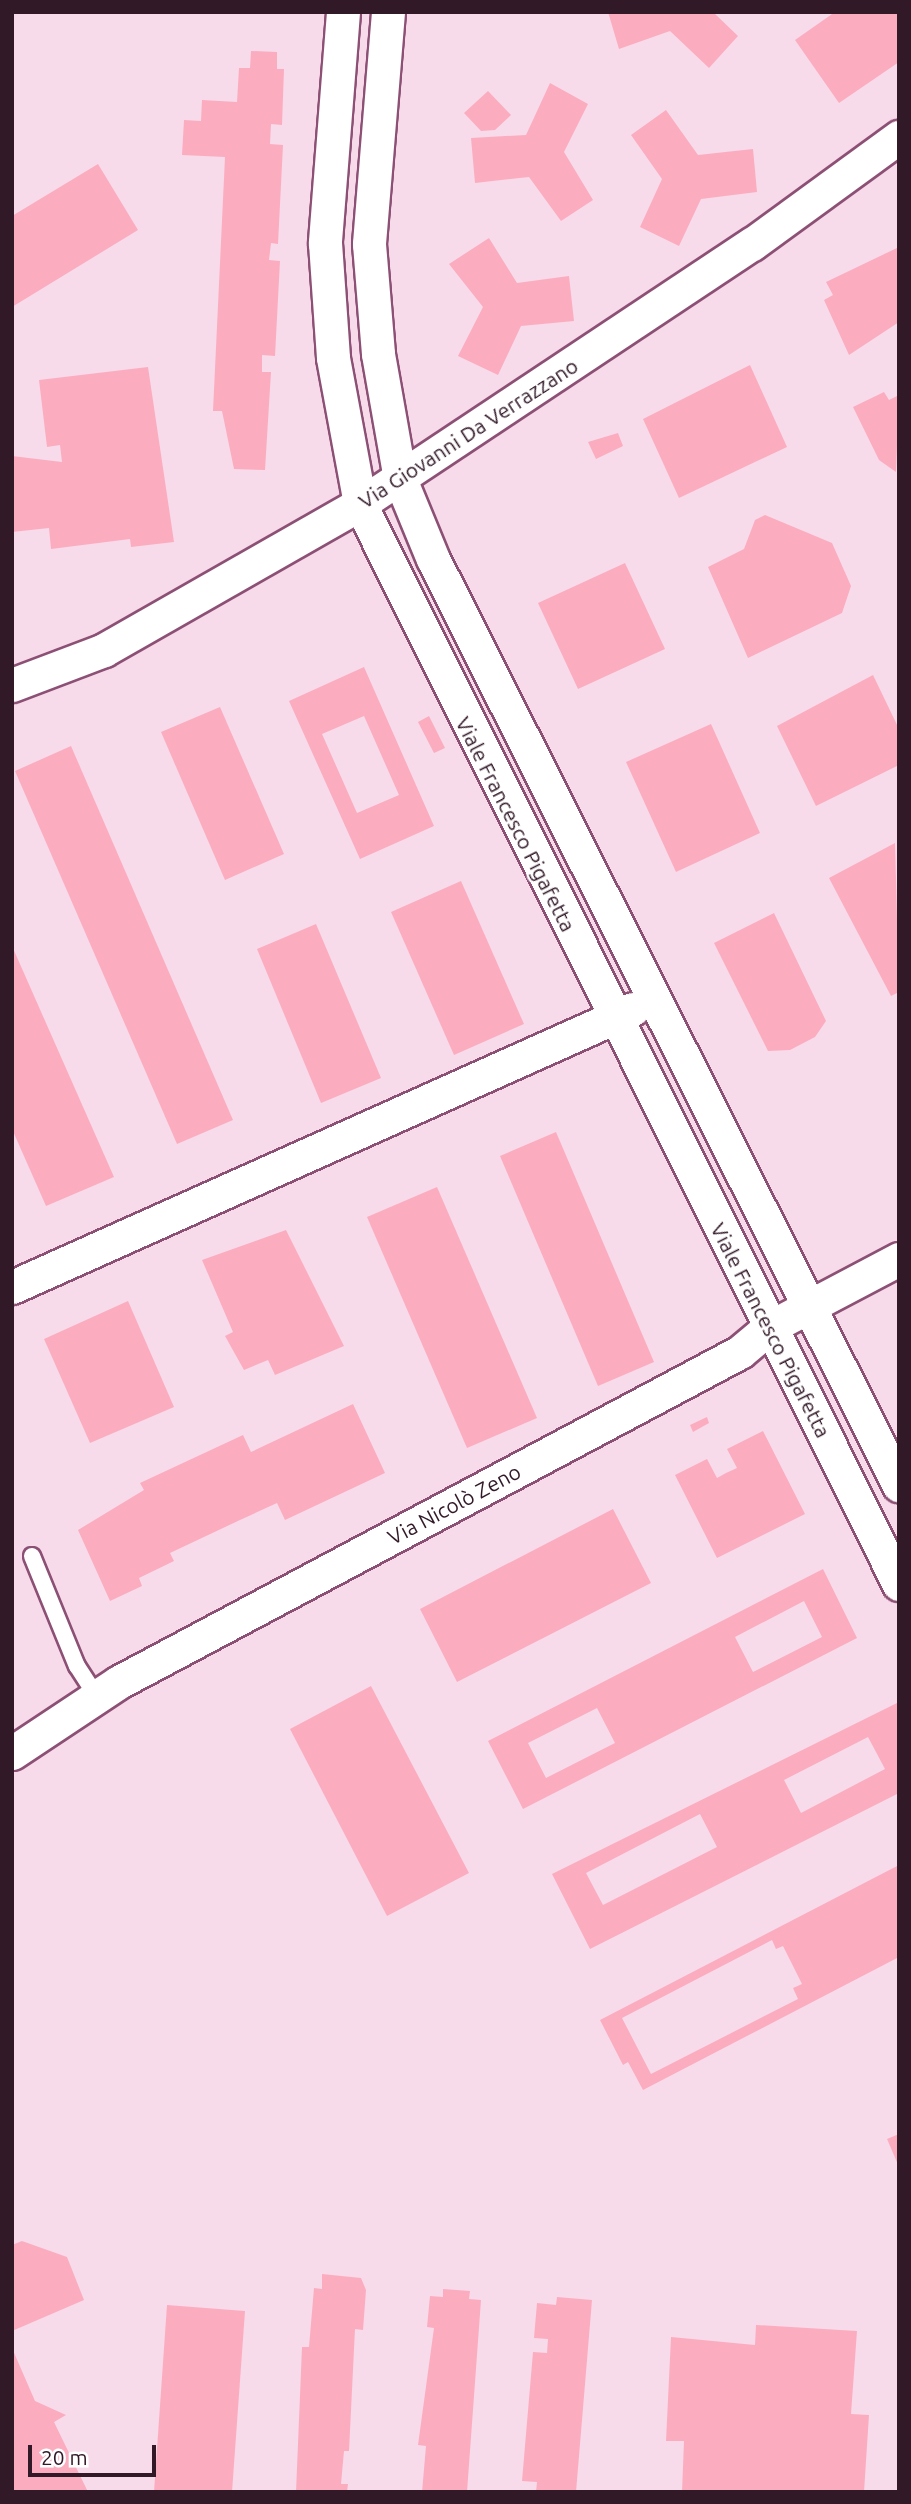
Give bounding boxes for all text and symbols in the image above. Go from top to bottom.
street label: Via Giovanni Da Verrazzano [354,353,582,513]
street label: Viale Francesco Pigafetta [451,712,581,936]
street label: Viale Francesco Pigafetta [706,1218,836,1442]
street label: Via Nicolò Zeno [383,1458,525,1550]
scale bar [32,2430,159,2474]
text: 20 m [41,2445,88,2469]

